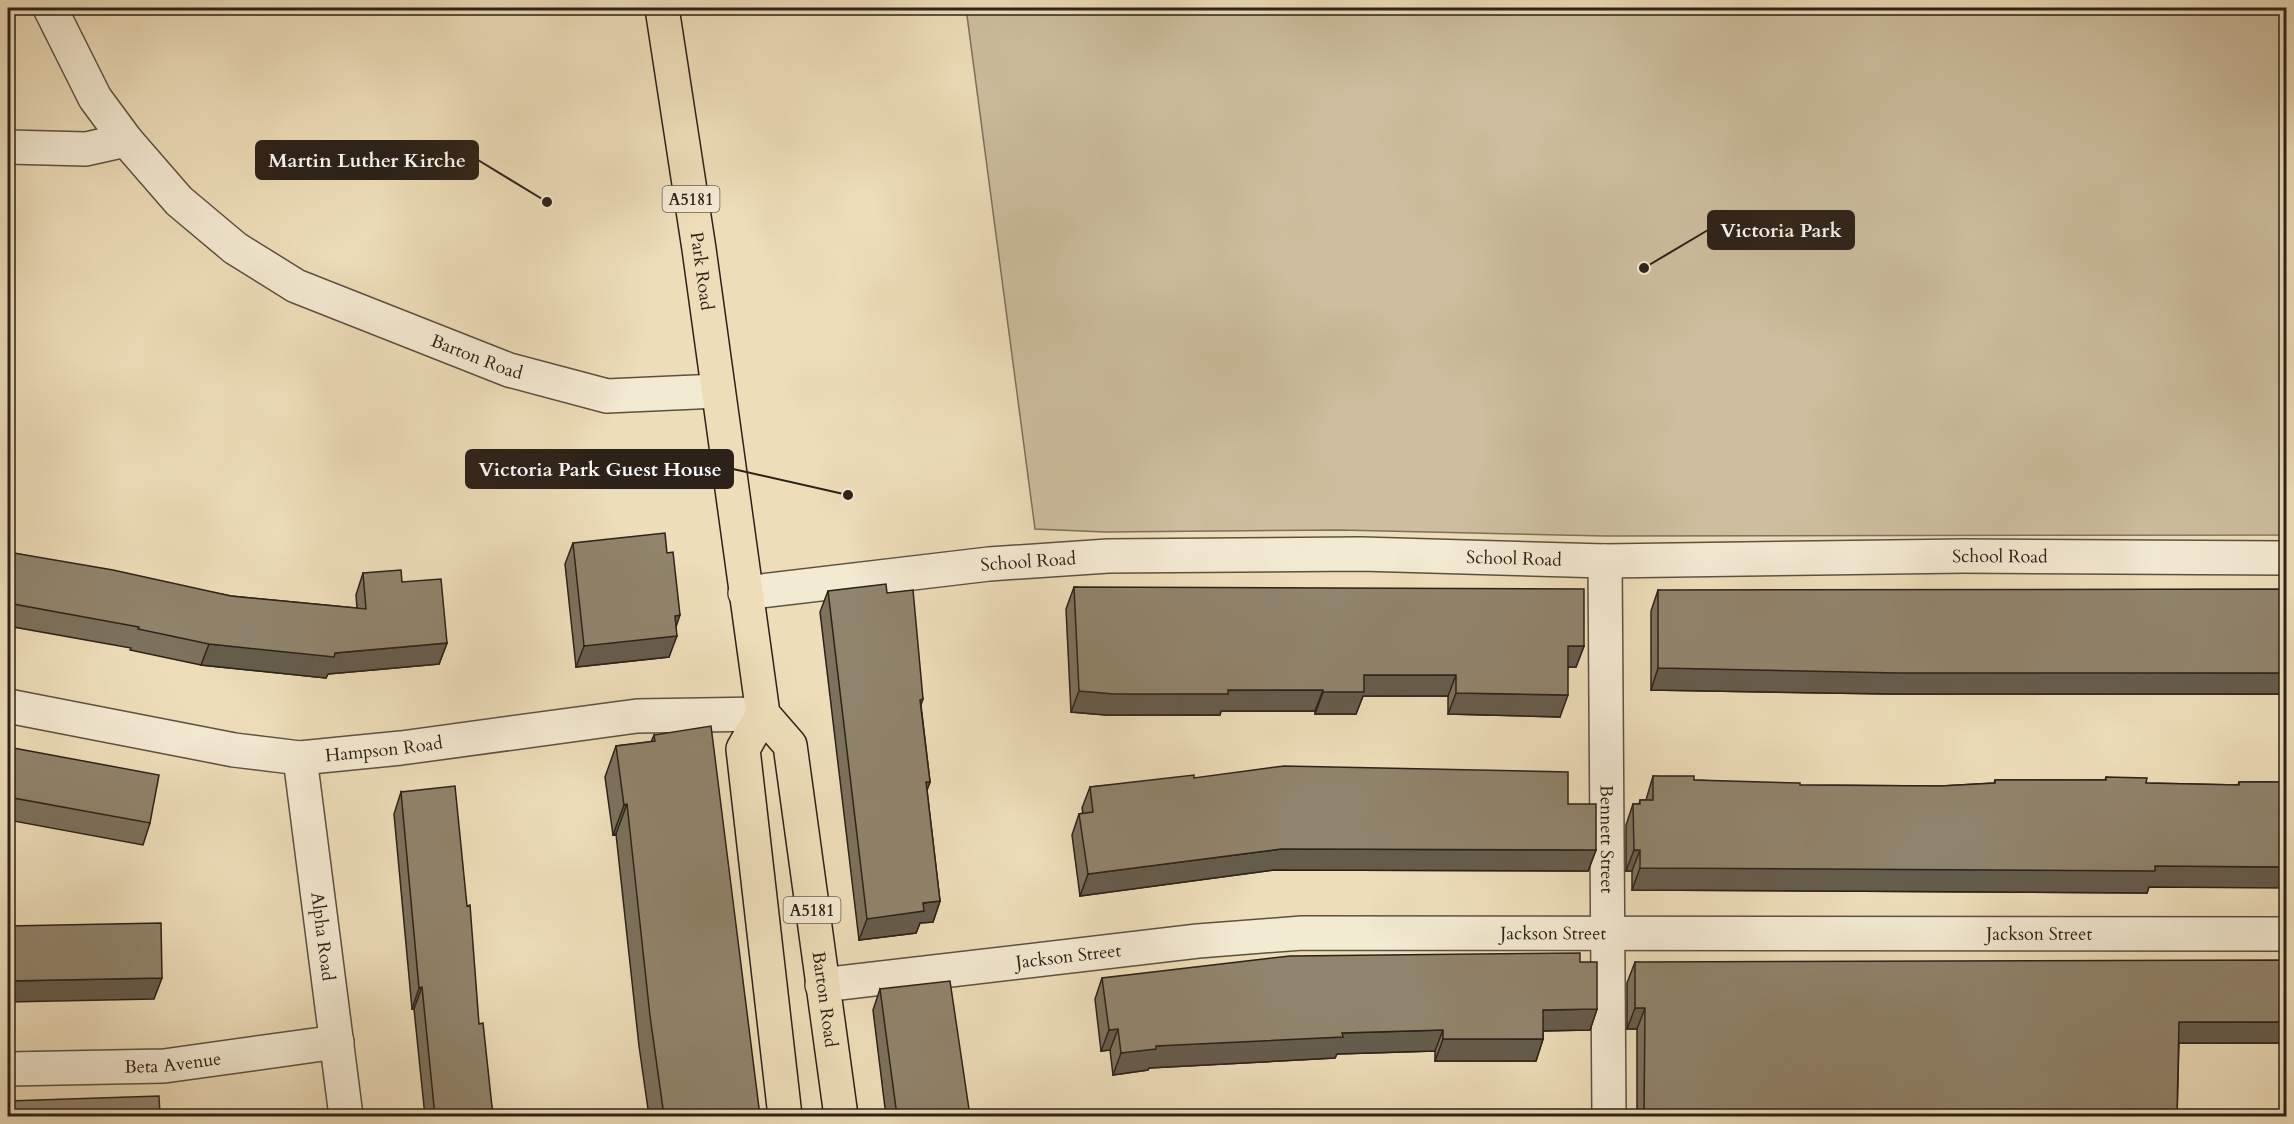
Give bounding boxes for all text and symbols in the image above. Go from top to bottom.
callout: Martin Luther Kirche [256,141,478,179]
text: Martin Luther Kirche [268,147,466,174]
road number: A5181 [662,186,720,212]
callout: Victoria Park [1708,211,1854,249]
text: Victoria Park [1720,217,1842,244]
street label: Park Road [684,230,719,312]
street label: Barton Road [427,328,526,386]
callout: Victoria Park Guest House [466,450,733,488]
text: Victoria Park Guest House [478,456,722,483]
street label: School Road [1952,544,2048,570]
street label: School Road [1466,545,1562,573]
street label: School Road [979,546,1077,578]
street label: Hampson Road [324,730,445,768]
street label: Bennett Street [1594,785,1619,894]
street label: Alpha Road [304,891,341,983]
road number: A5181 [784,897,840,923]
street label: Jackson Street [1497,921,1606,946]
street label: Jackson Street [1983,922,2092,947]
street label: Jackson Street [1011,938,1123,976]
street label: Barton Road [805,950,843,1049]
street label: Beta Avenue [124,1046,223,1080]

